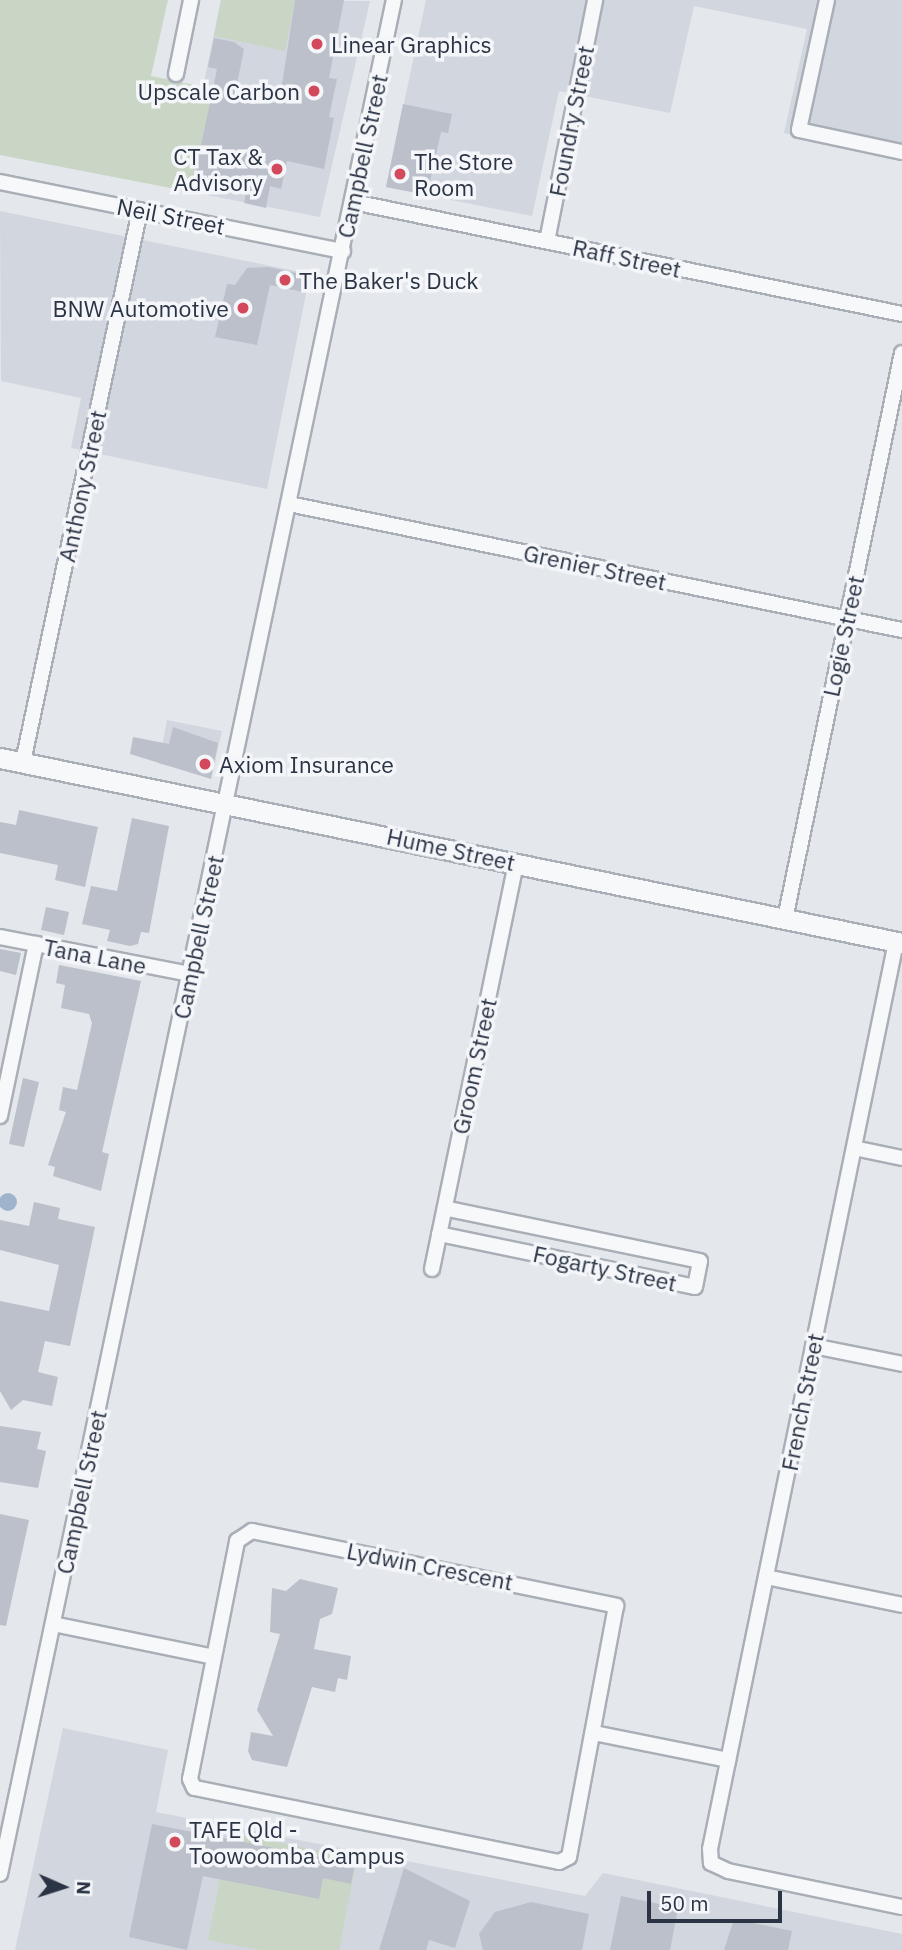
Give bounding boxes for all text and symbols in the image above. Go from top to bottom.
place label: Linear Graphics [331,30,492,58]
marker: Linear Graphics [309,36,325,52]
street label: Foundry Street [543,43,599,199]
street label: Campbell Street [331,72,393,240]
place label: Upscale Carbon [137,77,300,105]
marker: Upscale Carbon [306,83,322,99]
place label: CT Tax & Advisory [173,142,263,196]
place label: The Store Room [414,147,513,201]
marker: CT Tax & Advisory [269,161,285,177]
marker: The Store Room [392,166,408,182]
street label: Neil Street [115,192,227,240]
street label: Raff Street [570,233,684,283]
place label: The Baker's Duck [299,266,478,294]
marker: The Baker's Duck [277,272,293,288]
place label: BNW Automotive [53,294,229,322]
marker: BNW Automotive [235,300,251,316]
street label: Anthony Street [52,407,112,565]
street label: Grenier Street [521,538,669,596]
street label: Logie Street [817,573,869,699]
place label: Axiom Insurance [219,750,394,778]
marker: Axiom Insurance [197,756,213,772]
street label: Hume Street [384,822,518,876]
street label: Campbell Street [167,853,229,1021]
street label: Tana Lane [41,933,149,979]
street label: Groom Street [446,995,502,1137]
street label: Fogarty Street [531,1239,679,1297]
street label: French Street [775,1331,829,1473]
street label: Campbell Street [50,1408,112,1576]
street label: Lydwin Crescent [344,1536,516,1596]
place label: TAFE Qld - Toowoomba Campus [189,1815,405,1869]
marker: TAFE Qld - Toowoomba Campus [167,1834,183,1850]
north arrow [28,1852,98,1922]
scale bar [650,1876,785,1920]
text: N [72,1881,96,1896]
text: 50 m [660,1889,709,1917]

